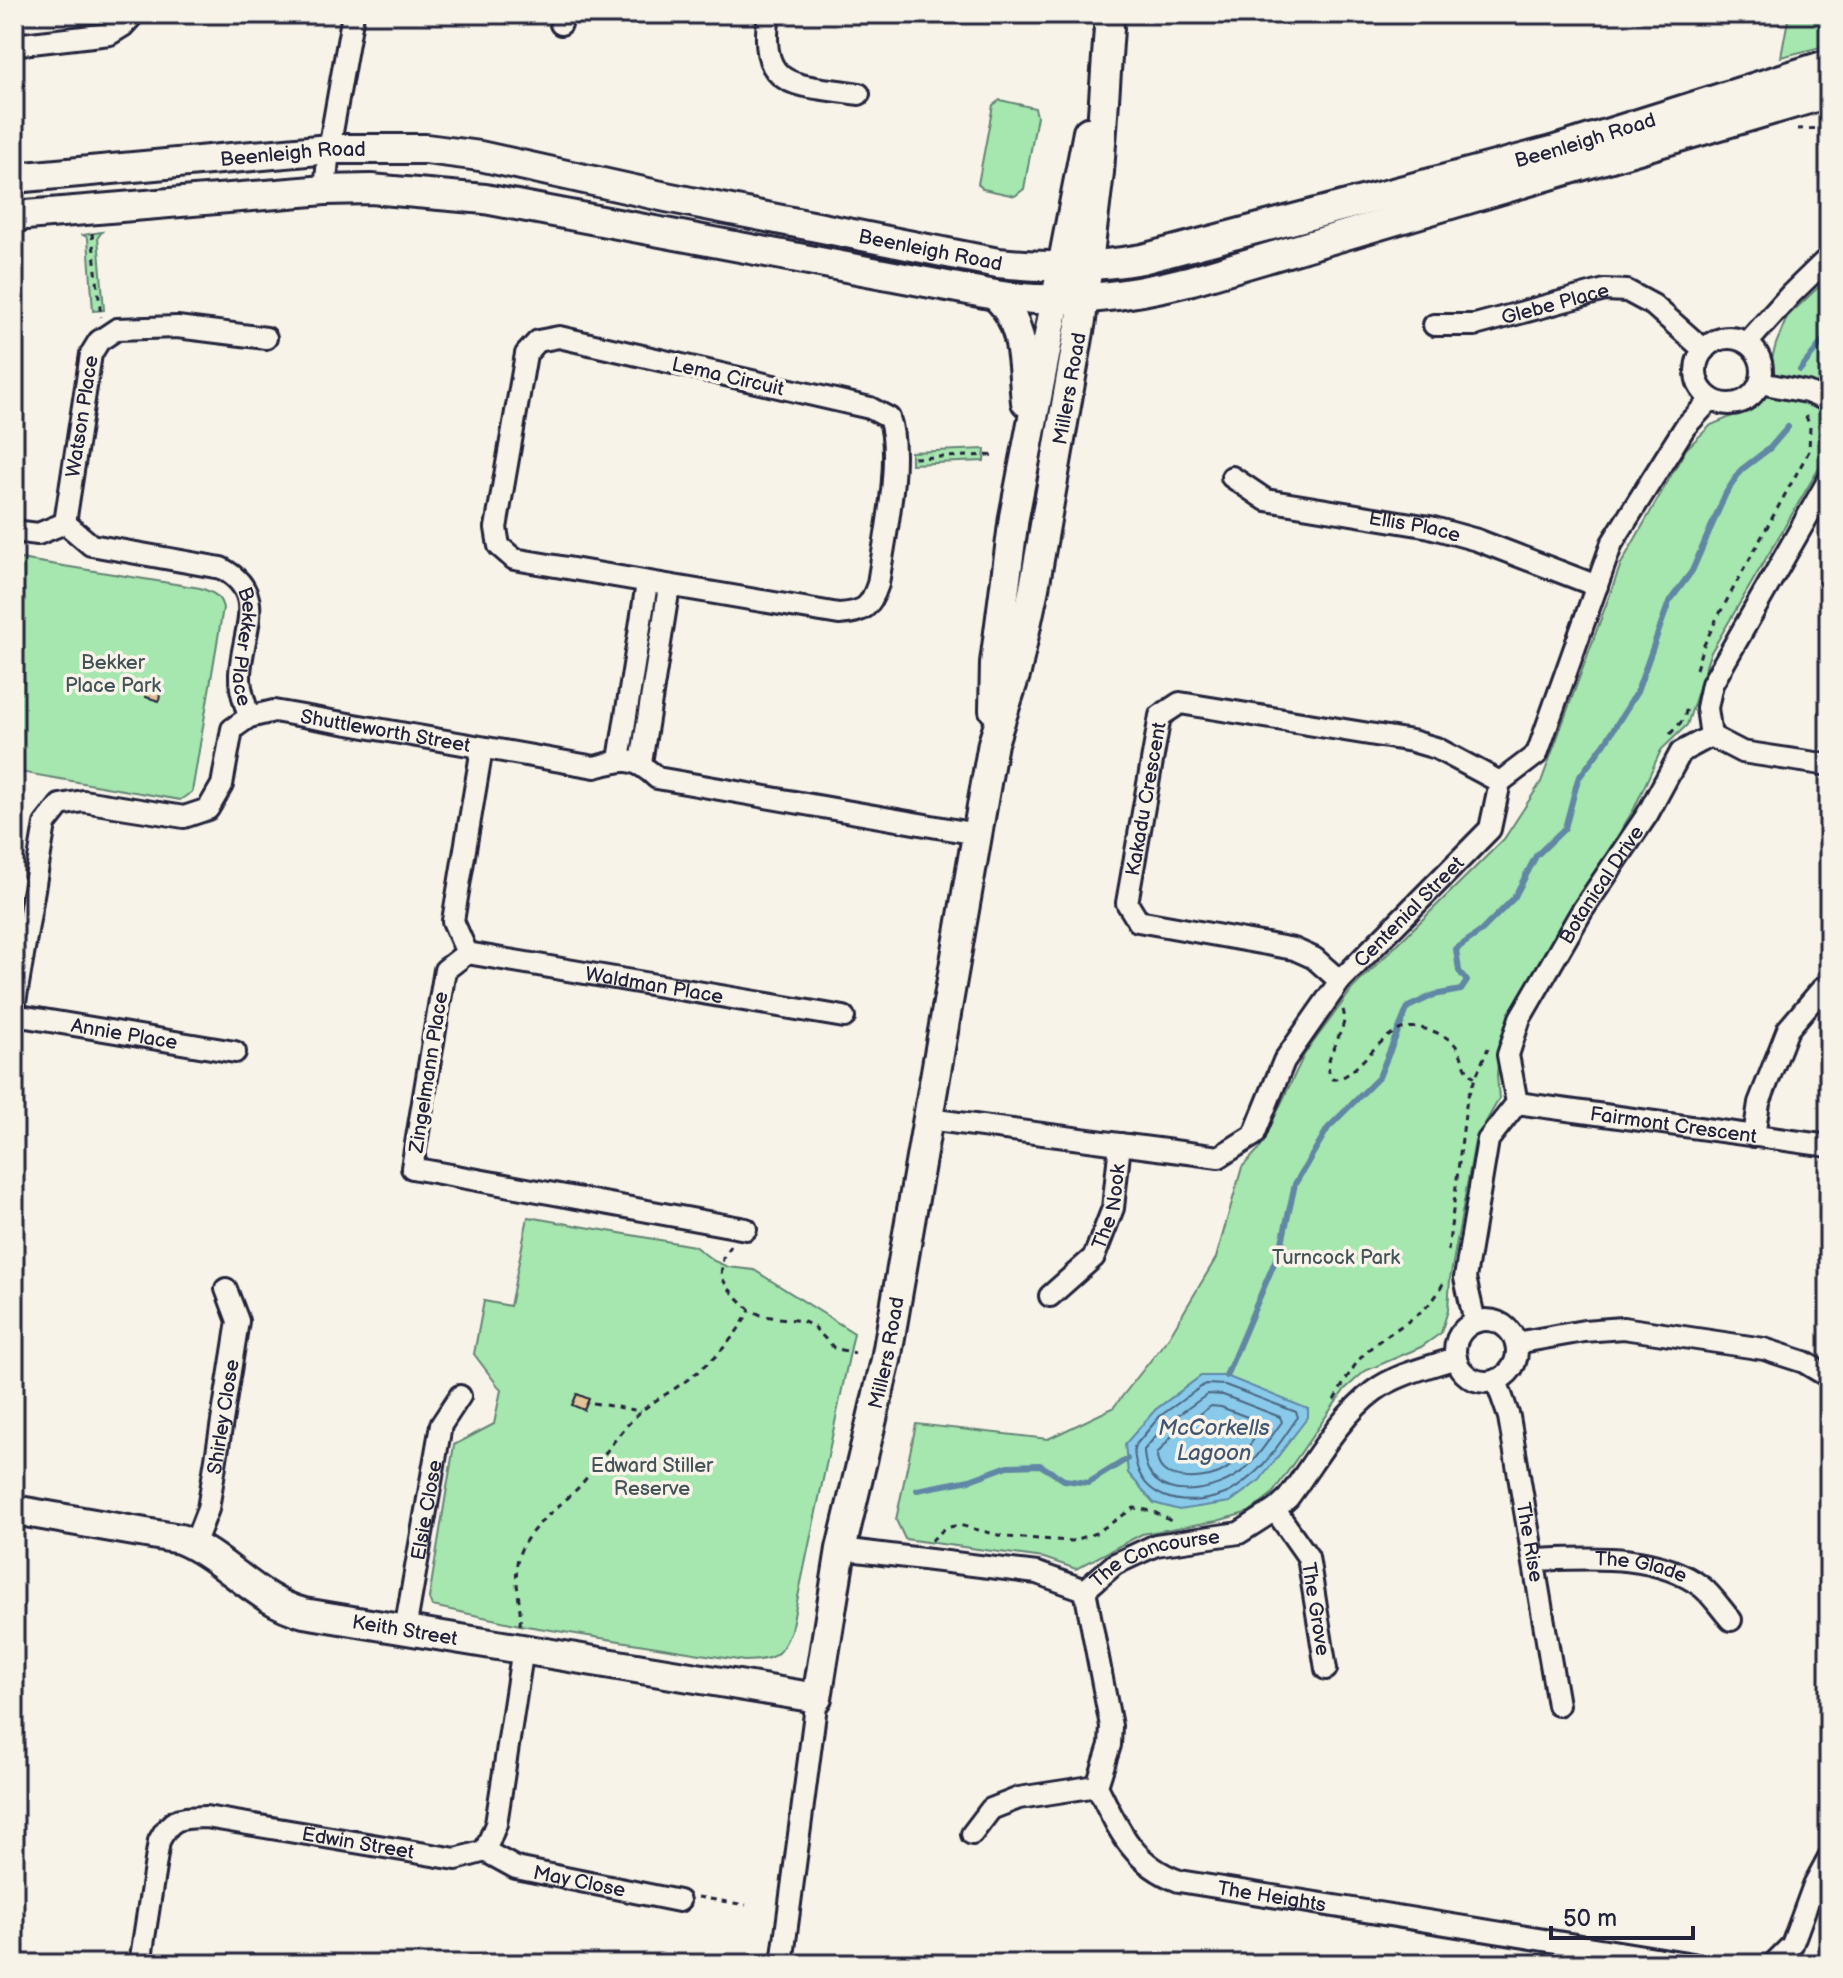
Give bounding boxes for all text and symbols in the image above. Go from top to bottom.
street label: Beenleigh Road [1512,108,1659,173]
street label: Beenleigh Road [219,138,366,172]
street label: Beenleigh Road [856,225,1004,277]
street label: Glebe Place [1499,278,1612,330]
street label: Millers Road [1048,331,1092,447]
street label: Lema Circuit [669,352,786,402]
street label: Watson Place [61,354,104,479]
street label: Ellis Place [1367,506,1463,548]
street label: Bekker Place [227,584,261,709]
park label: Bekker Place Park [65,651,161,698]
street label: Shuttleworth Street [298,705,472,758]
street label: Kakadu Crescent [1121,720,1172,878]
street label: Botanical Drive [1555,821,1649,948]
street label: Centenial Street [1349,852,1469,973]
street label: Waldman Place [583,962,725,1009]
street label: Zingelmann Place [404,990,454,1155]
street label: Annie Place [69,1014,179,1055]
street label: Fairmont Crescent [1588,1102,1758,1149]
street label: The Nook [1087,1163,1131,1253]
park label: Turncock Park [1272,1246,1400,1270]
street label: Millers Road [864,1295,910,1411]
street label: Shirley Close [203,1358,245,1476]
water label: McCorkells Lagoon [1158,1415,1270,1467]
park label: Edward Stiller Reserve [591,1454,714,1501]
street label: Elsie Close [407,1458,448,1562]
street label: The Rise [1511,1500,1548,1584]
street label: The Concourse [1086,1525,1221,1593]
street label: The Glade [1595,1547,1691,1589]
street label: The Grove [1296,1561,1335,1658]
street label: Keith Street [350,1610,459,1651]
street label: Edwin Street [300,1822,416,1865]
street label: May Close [531,1861,627,1903]
street label: The Heights [1216,1876,1328,1918]
scale bar [1551,1890,1693,1940]
text: 50 m [1563,1904,1617,1933]

